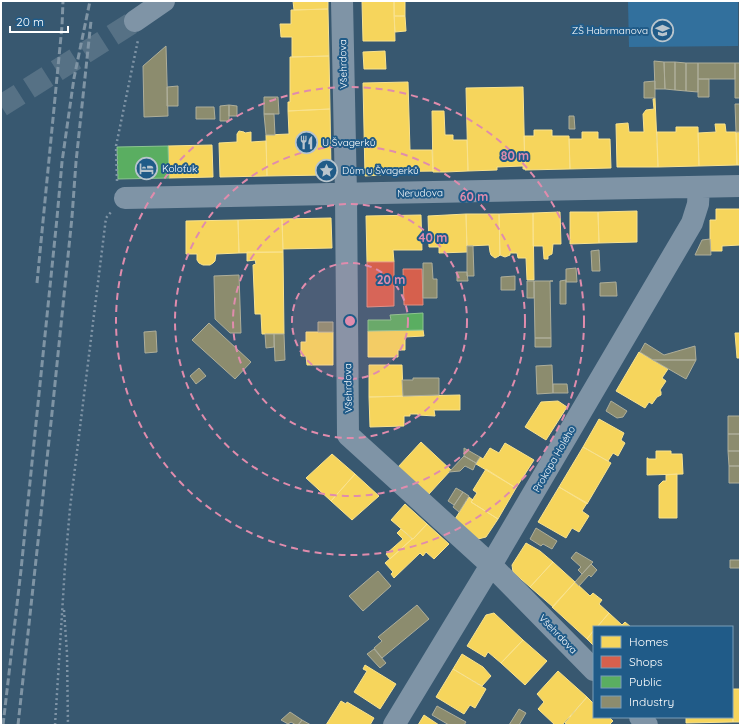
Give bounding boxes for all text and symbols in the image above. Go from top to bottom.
scale bar [10,8,68,34]
text: 20 m [16,14,44,29]
school or university icon: ZŠ Habrmanova [650,17,676,43]
place label: ZŠ Habrmanova [572,24,648,37]
street label: Všehrdova [336,39,350,89]
restaurant icon: U Švagerků [293,129,319,155]
place label: U Švagerků [322,136,375,149]
text: 80 m [501,148,529,163]
hotel icon: Koloťuk [134,155,160,181]
place icon: Dům u Švagerků [314,157,340,183]
place label: Koloťuk [162,162,197,175]
place label: Dům u Švagerků [342,164,419,177]
street label: Nerudova [397,186,443,200]
text: 60 m [460,189,488,204]
text: 40 m [419,230,447,245]
text: 20 m [377,272,405,287]
centre of rings [343,314,357,328]
street label: Všehrdova [341,363,355,413]
street label: Prokopa Holého [530,424,578,494]
street label: Všehrdova [536,612,580,656]
legend [593,626,733,718]
text: Homes [629,634,669,649]
text: Shops [629,654,663,669]
text: Public [629,674,662,689]
text: Industry [629,694,674,709]

